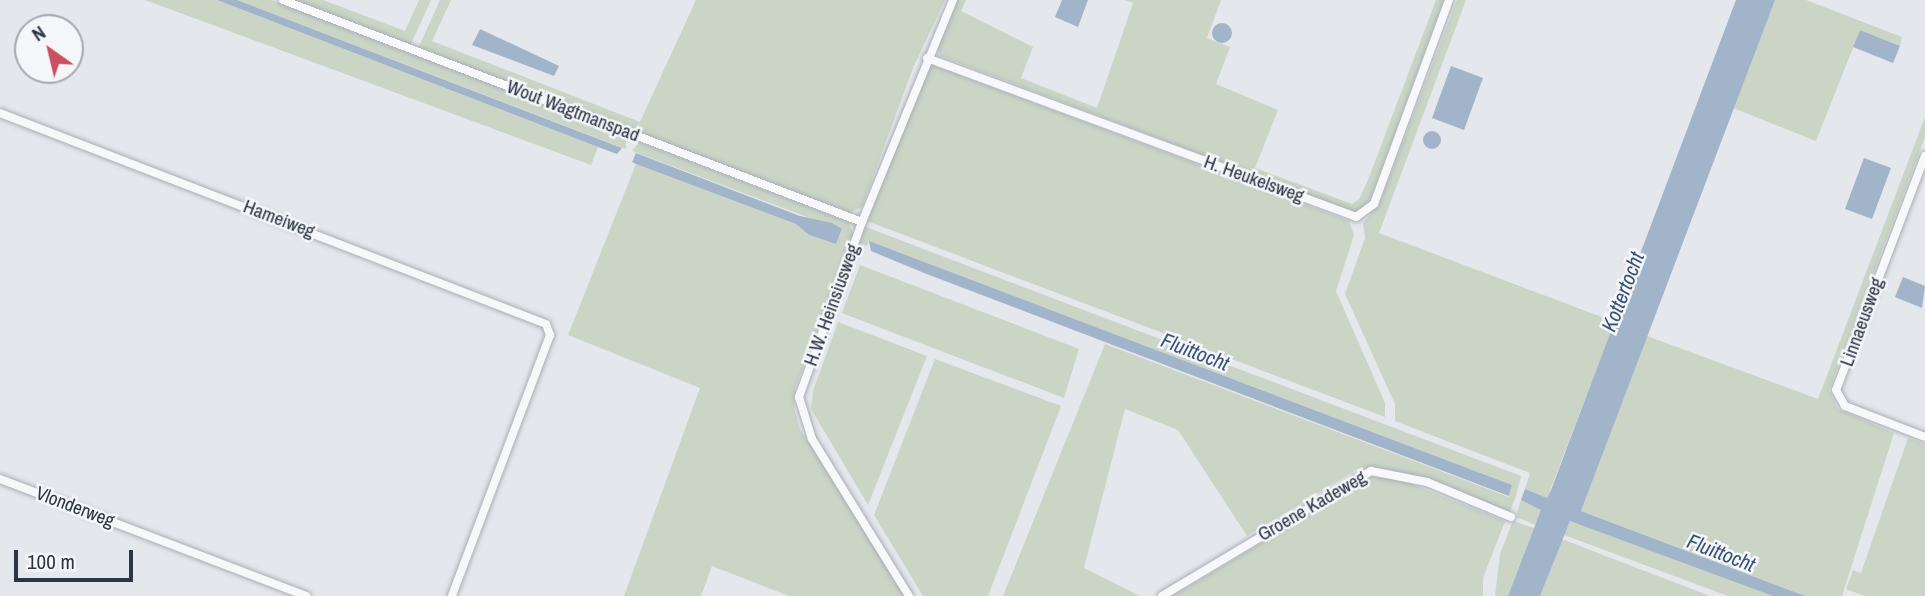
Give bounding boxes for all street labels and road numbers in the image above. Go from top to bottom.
street label: Wout Wagtmanspad [503,75,643,147]
street label: H. Heukelsweg [1201,150,1307,208]
street label: Hameiweg [240,195,318,243]
street label: H.W. Heinsiusweg [799,241,865,369]
street label: Linnaeusweg [1835,275,1889,369]
street label: Groene Kadeweg [1254,466,1370,546]
street label: Vlonderweg [33,482,117,532]

